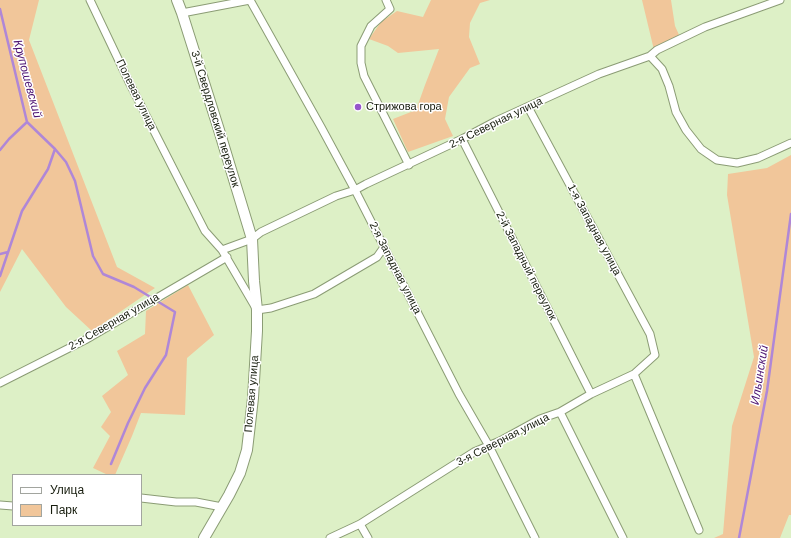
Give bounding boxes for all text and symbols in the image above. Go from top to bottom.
water label: Крупошевский [10,38,44,120]
street label: 3-й Свердловский переулок [188,49,242,189]
street label: Полевая улица [113,57,159,133]
street label: 2-я Северная улица [447,95,545,151]
place label: Стрижова гора [366,100,442,114]
marker: Стрижова гора [353,102,363,112]
street label: 1-я Западная улица [564,182,624,278]
street label: 2-й Западный переулок [493,209,559,323]
street label: 2-я Западная улица [366,220,424,316]
street label: 2-я Северная улица [66,291,162,353]
water label: Ильинский [748,344,772,406]
street label: Полевая улица [242,355,262,433]
street label: 3-я Северная улица [454,411,552,469]
legend [12,474,142,526]
text: Улица [50,483,84,497]
text: Парк [50,503,77,517]

